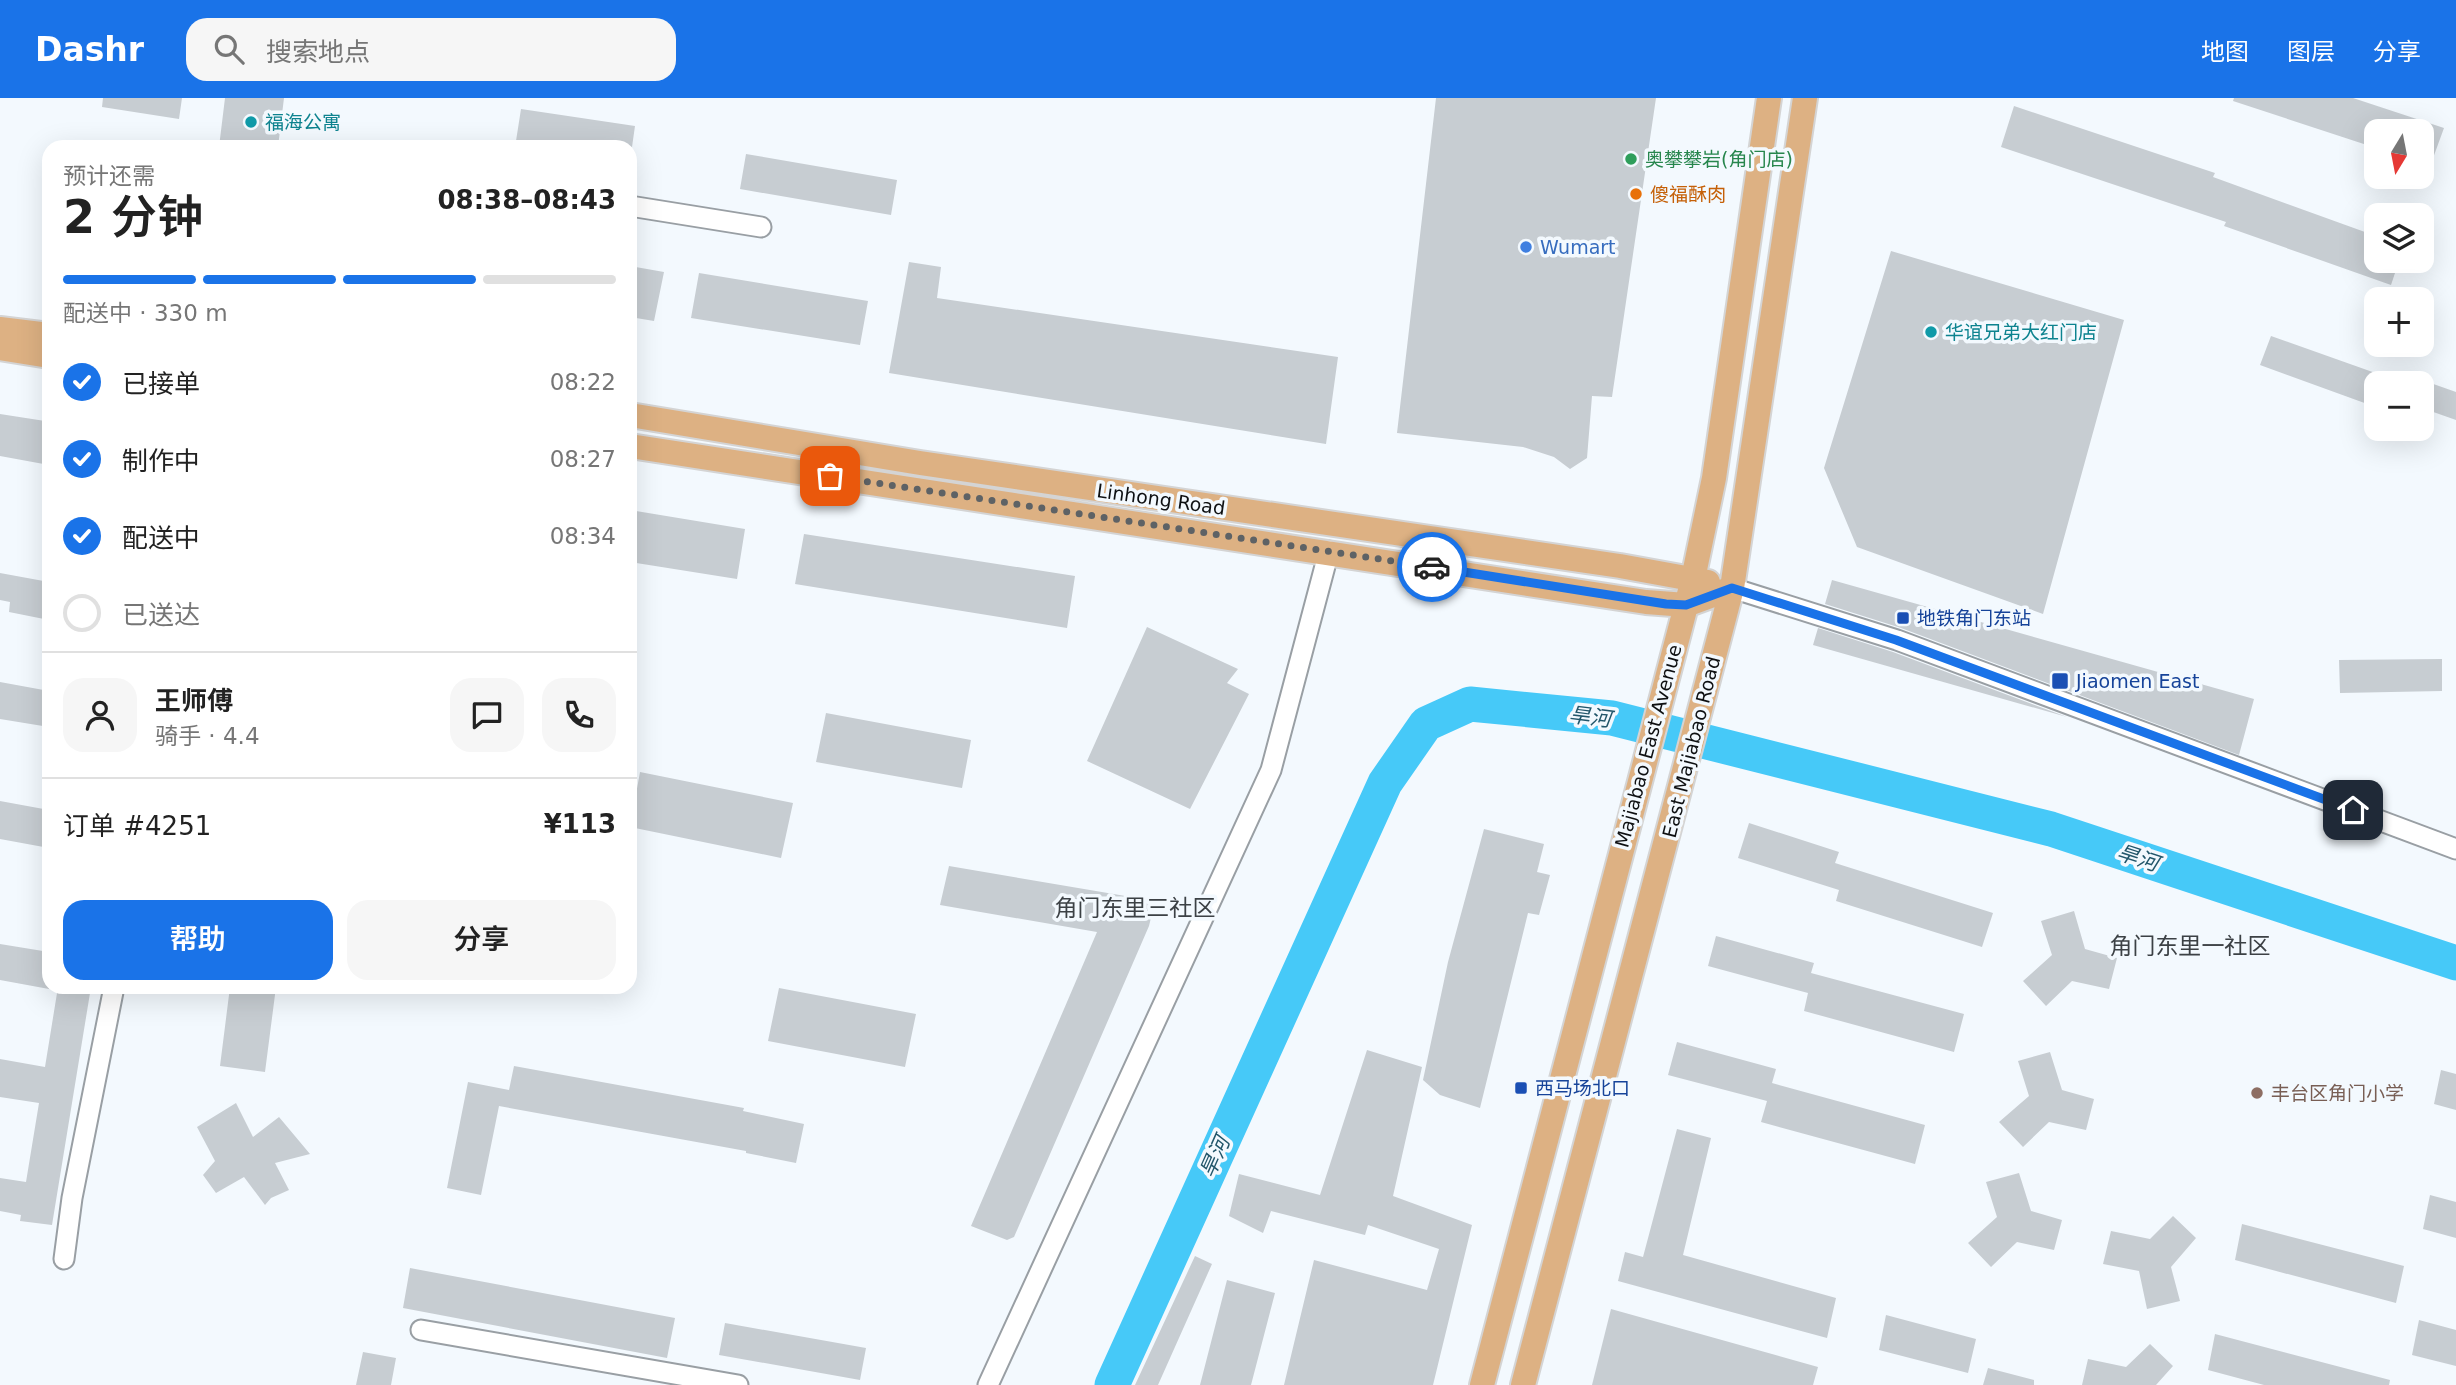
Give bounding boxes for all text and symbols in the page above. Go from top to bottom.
search box [186,18,676,81]
text: Dashr [35,30,144,69]
icon: search [210,30,248,68]
text: 搜索地点 [266,37,370,67]
text: 地图 [2201,38,2249,66]
text: 图层 [2287,38,2335,66]
text: 分享 [2373,38,2421,66]
place label: 福海公寓 [265,111,341,133]
marker: 福海公寓 [243,114,259,130]
north arrow [2364,119,2434,189]
map controls [2364,119,2434,441]
place label: 奥攀攀岩(角门店) [1645,148,1793,170]
marker: 奥攀攀岩(角门店) [1623,151,1639,167]
text: 预计还需 [63,163,155,189]
place label: 傻福酥肉 [1650,183,1726,205]
text: 08:38–08:43 [437,185,616,215]
marker: 傻福酥肉 [1628,186,1644,202]
text: 2 分钟 [63,190,203,244]
button: layers [2364,203,2434,273]
place label: Wumart [1540,236,1616,258]
marker: Wumart [1518,239,1534,255]
button: + [2364,287,2434,357]
text: 配送中 · 330 m [63,300,228,326]
place label: 华谊兄弟大红门店 [1945,321,2097,343]
marker: 华谊兄弟大红门店 [1923,324,1939,340]
icon: check [63,363,101,401]
text: 已接单 [122,369,200,399]
text: 08:22 [550,369,616,395]
button: − [2364,371,2434,441]
icon: check [63,440,101,478]
text: 制作中 [122,446,200,476]
text: 08:27 [550,446,616,472]
pin [800,446,860,506]
icon: bag [811,457,849,495]
street label: Linhong Road [1095,479,1227,519]
icon: check [63,517,101,555]
text: 配送中 [122,523,200,553]
text: 08:34 [550,523,616,549]
courier [1397,532,1467,602]
icon: car [1413,548,1451,586]
text: 已送达 [122,600,200,630]
place label: 地铁角门东站 [1917,607,2031,629]
marker: 地铁角门东站 [1895,610,1911,626]
street label: Majiabao East Avenue [1610,642,1686,850]
street label: East Majiabao Road [1658,654,1724,840]
place label: Jiaomen East [2075,670,2199,692]
marker: Jiaomen East [2050,671,2070,691]
button: person [63,678,137,752]
button: chat [450,678,524,752]
button: phone [542,678,616,752]
text: 王师傅 [155,686,233,716]
water label: 旱河 [1568,703,1616,732]
text: 骑手 · 4.4 [155,723,260,749]
pin [2323,780,2383,840]
icon: home [2334,791,2372,829]
text: ¥113 [544,809,616,839]
text: 订单 #4251 [63,811,211,841]
water label: 旱河 [2114,840,2165,877]
district label: 角门东里三社区 [1055,895,1216,921]
button: 帮助 [63,900,333,980]
button: 分享 [347,900,616,980]
district label: 角门东里一社区 [2110,933,2271,959]
place label: 西马场北口 [1535,1077,1630,1099]
marker: 西马场北口 [1513,1080,1529,1096]
place label: 丰台区角门小学 [2271,1082,2404,1104]
marker: 丰台区角门小学 [2249,1085,2265,1101]
water label: 旱河 [1195,1129,1236,1181]

